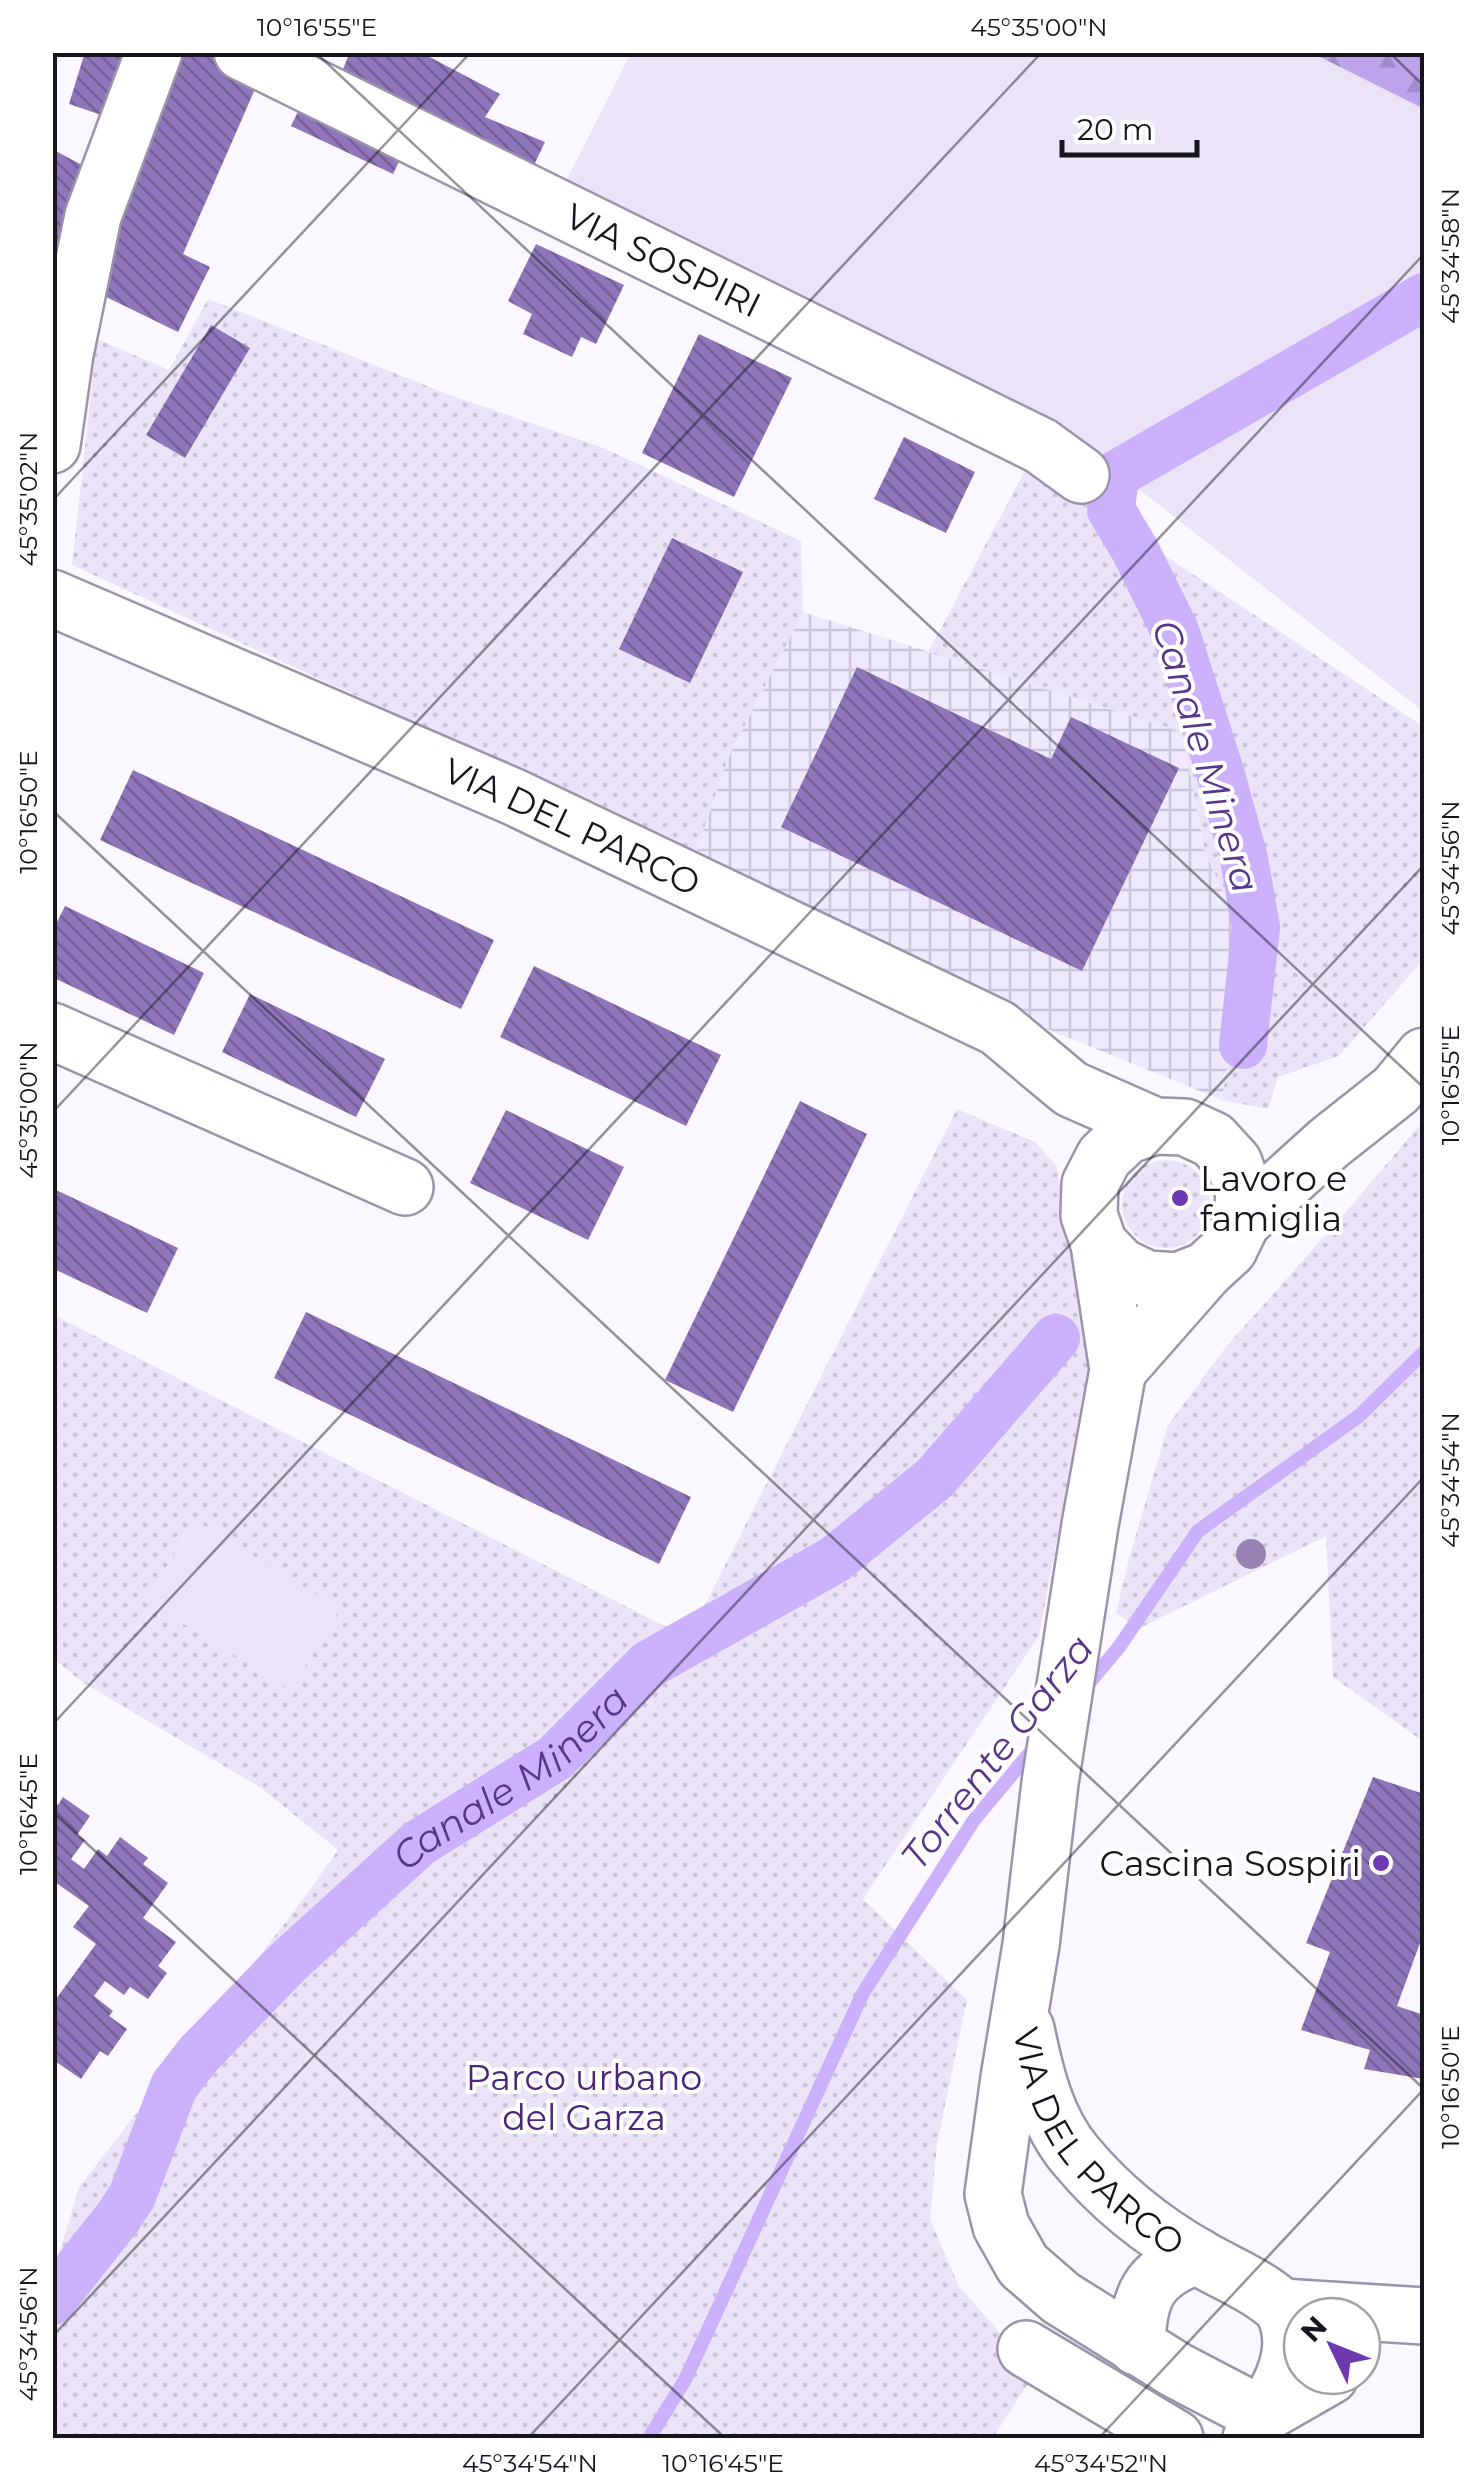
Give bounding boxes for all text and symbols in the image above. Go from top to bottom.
text: 10°16'55"E [257,12,377,42]
text: 45°35'00"N [970,12,1108,42]
scale bar [1062,95,1197,157]
text: 20 m [1077,111,1154,148]
text: 45°34'58"N [1435,188,1465,324]
street label: VIA SOSPIRI [559,194,768,326]
text: 45°35'02"N [13,432,43,566]
water label: Canale Minera [1142,614,1270,898]
street label: VIA DEL PARCO [438,748,707,904]
text: 10°16'50"E [13,750,43,874]
text: 45°34'56"N [1435,800,1465,936]
text: 10°16'55"E [1435,1025,1465,1145]
text: 45°35'00"N [13,1041,43,1179]
place label: Lavoro e famiglia [1200,1157,1347,1240]
marker: Lavoro e famiglia [1169,1187,1191,1209]
text: 45°34'54"N [1435,1412,1465,1548]
water label: Torrente Garza [891,1625,1103,1879]
water label: Canale Minera [382,1675,638,1880]
text: 10°16'45"E [13,1753,43,1875]
place label: Cascina Sospiri [1100,1842,1361,1885]
marker: Cascina Sospiri [1370,1852,1392,1874]
street label: VIA DEL PARCO [1005,2024,1193,2265]
text: 10°16'50"E [1435,2025,1465,2149]
park label: Parco urbano del Garza [466,2056,702,2139]
text: 45°34'56"N [13,2266,43,2402]
north arrow [1282,2296,1382,2396]
text: N [1294,2309,1334,2349]
text: 45°34'54"N [462,2448,598,2478]
text: 10°16'45"E [662,2448,784,2478]
text: 45°34'52"N [1034,2448,1168,2478]

